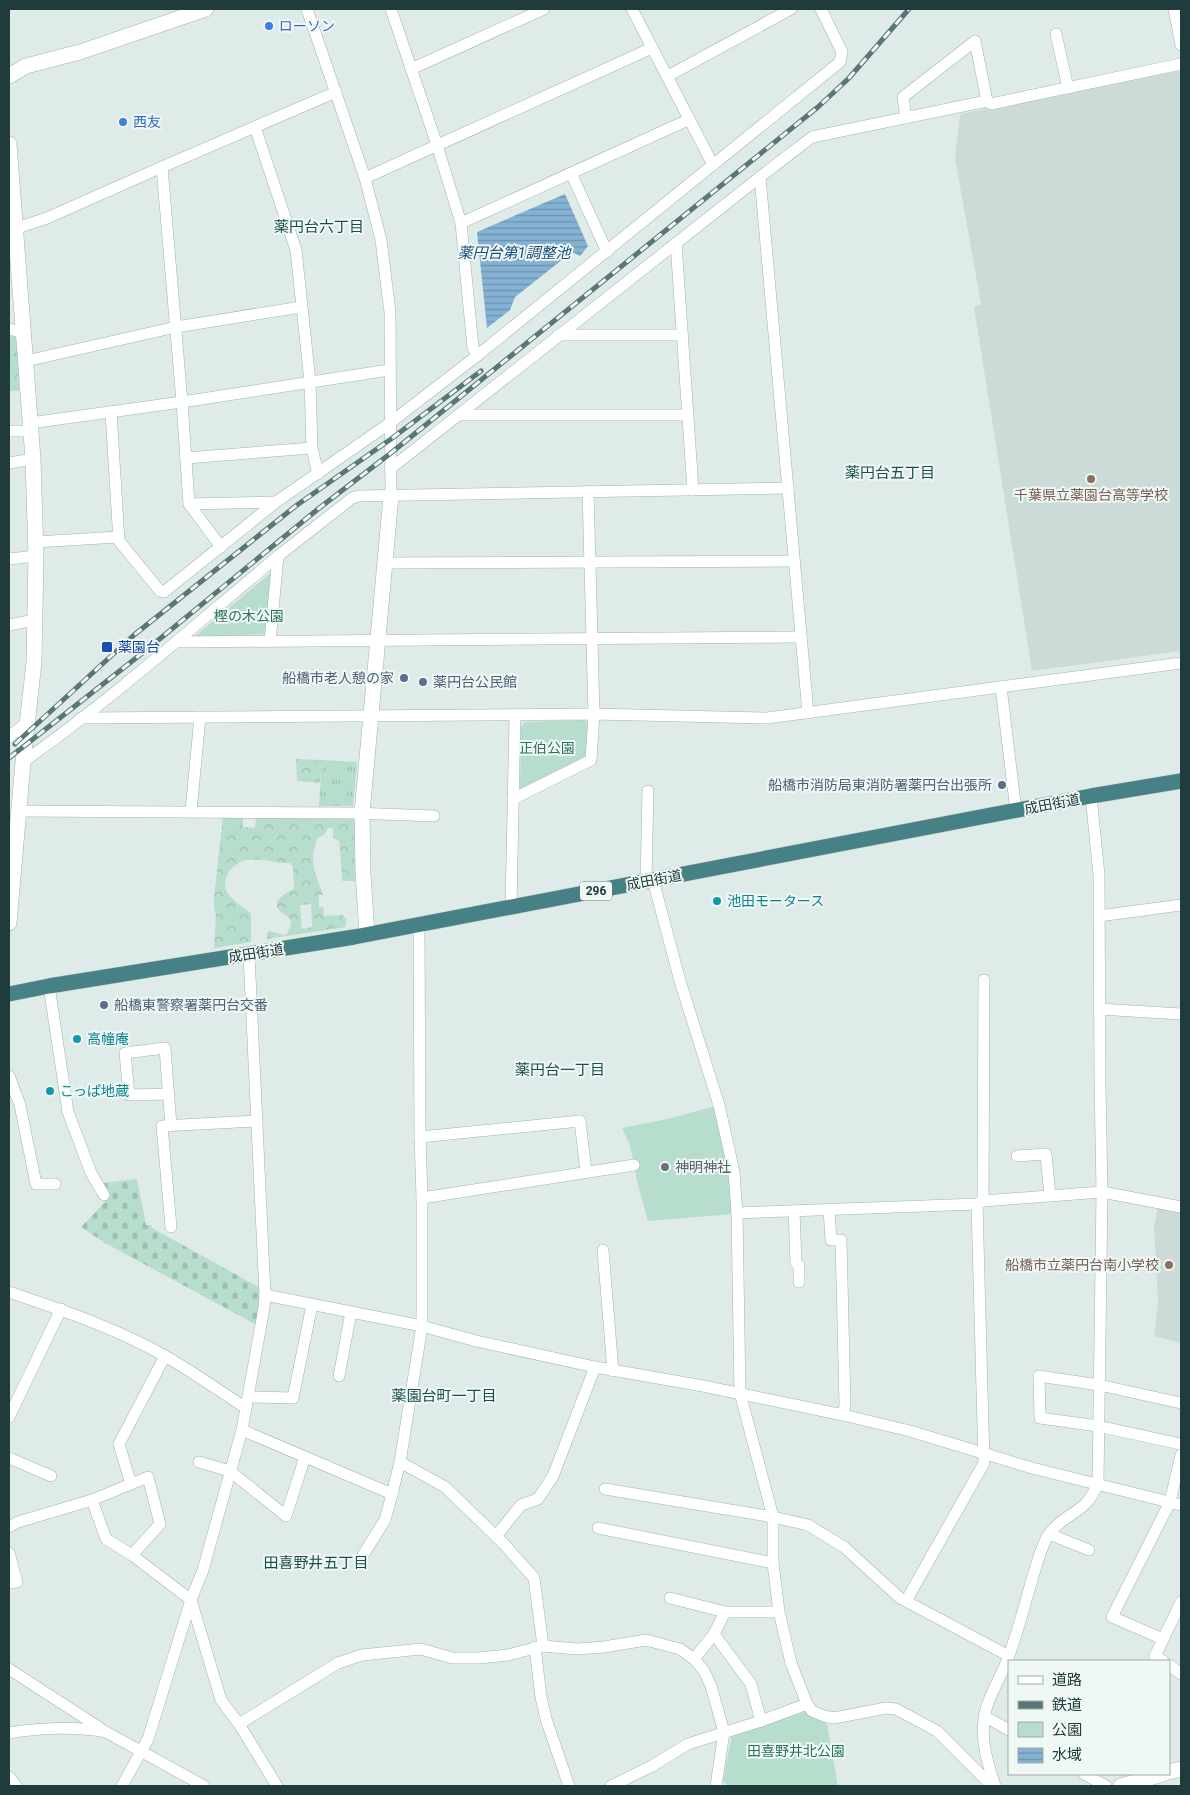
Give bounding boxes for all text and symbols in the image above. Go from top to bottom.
place label: ローソン [279,18,335,34]
marker: ローソン [263,20,275,32]
place label: 西友 [133,114,161,130]
marker: 西友 [117,116,129,128]
district label: 薬円台六丁目 [274,218,364,236]
water label: 薬円台第1調整池 [457,244,573,262]
district label: 薬円台五丁目 [845,464,935,482]
marker: 千葉県立薬園台高等学校 [1085,473,1097,485]
place label: 千葉県立薬園台高等学校 [1014,487,1168,503]
park label: 樫の木公園 [214,608,284,624]
place label: 薬園台 [118,639,160,655]
marker: 薬園台 [100,640,114,654]
place label: 船橋市老人憩の家 [282,670,394,686]
marker: 船橋市老人憩の家 [398,672,410,684]
place label: 薬円台公民館 [433,674,517,690]
marker: 薬円台公民館 [417,676,429,688]
park label: 正伯公園 [519,740,575,756]
place label: 船橋市消防局東消防署薬円台出張所 [768,777,992,793]
marker: 船橋市消防局東消防署薬円台出張所 [996,779,1008,791]
street label: 成田街道 [1023,791,1081,817]
street label: 成田街道 [625,867,683,893]
road number: 296 [580,881,612,900]
place label: 池田モータース [727,893,824,909]
marker: 池田モータース [711,895,723,907]
street label: 成田街道 [227,941,285,965]
place label: 船橋東警察署薬円台交番 [114,997,268,1013]
marker: 船橋東警察署薬円台交番 [98,999,110,1011]
place label: 高幢庵 [87,1031,129,1047]
marker: 高幢庵 [71,1033,83,1045]
district label: 薬円台一丁目 [515,1061,605,1079]
place label: こっぱ地蔵 [60,1083,129,1099]
marker: こっぱ地蔵 [44,1085,56,1097]
place label: 神明神社 [675,1159,731,1175]
marker: 神明神社 [659,1161,671,1173]
place label: 船橋市立薬円台南小学校 [1005,1257,1159,1273]
marker: 船橋市立薬円台南小学校 [1163,1259,1175,1271]
district label: 薬園台町一丁目 [391,1387,497,1405]
district label: 田喜野井五丁目 [263,1554,369,1572]
legend [1008,1660,1170,1775]
text: 道路 [1052,1671,1082,1689]
text: 鉄道 [1052,1696,1082,1714]
text: 公園 [1052,1721,1082,1739]
park label: 田喜野井北公園 [747,1743,845,1759]
text: 水域 [1052,1746,1082,1764]

